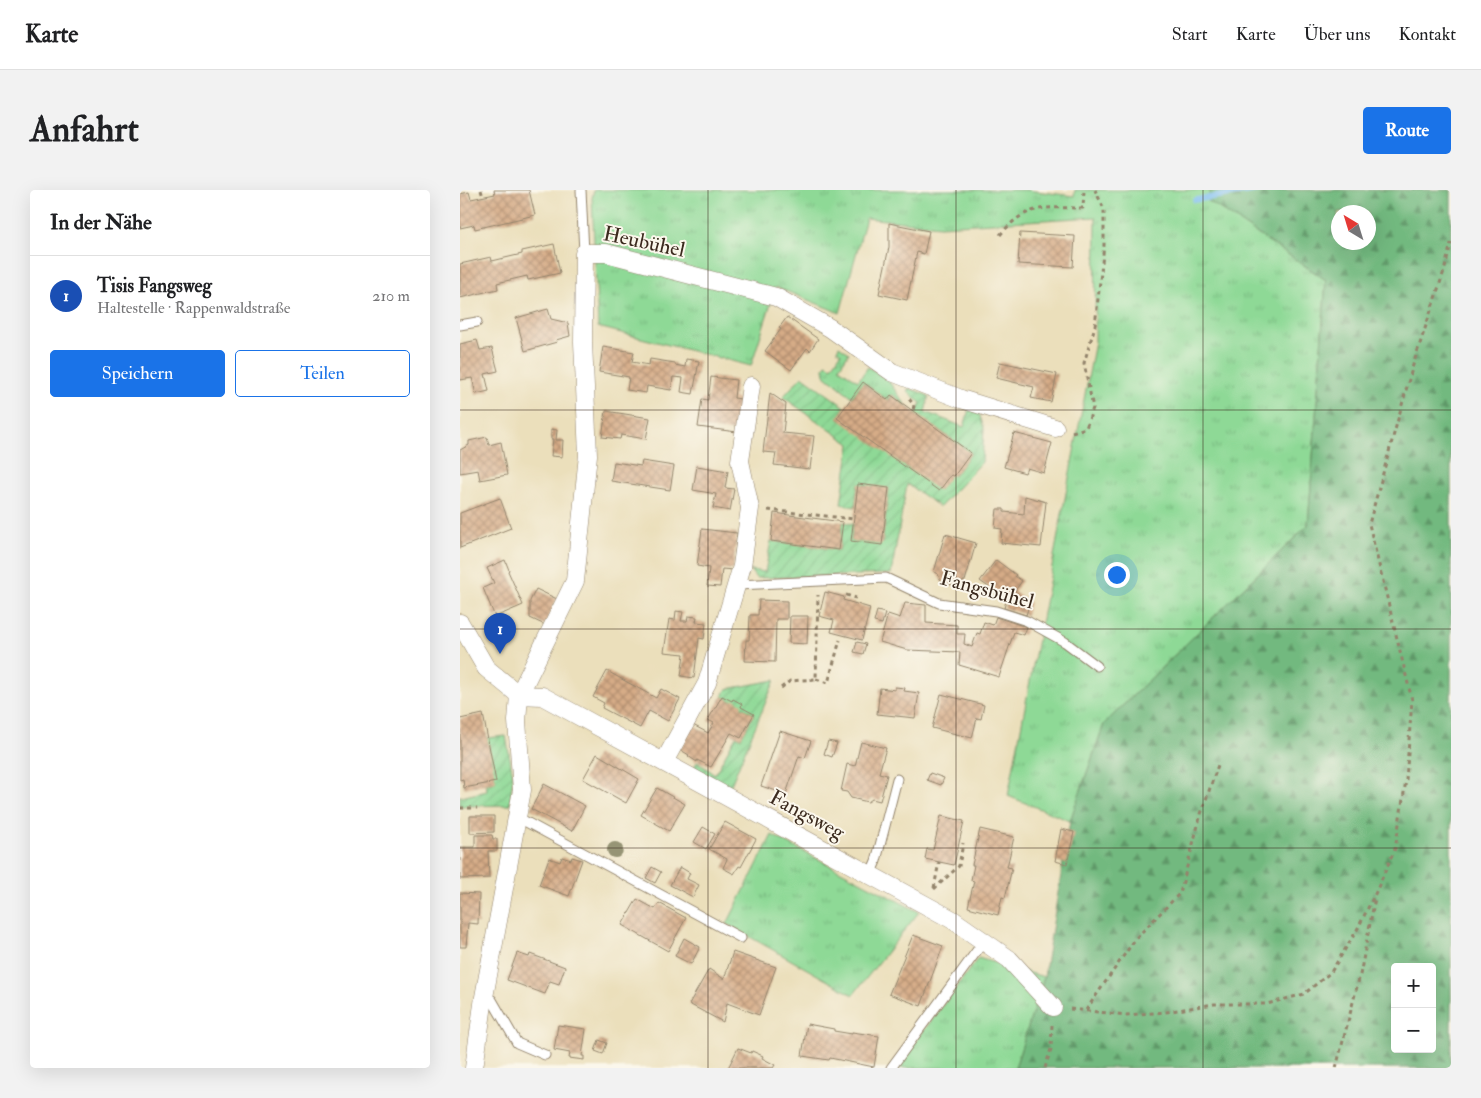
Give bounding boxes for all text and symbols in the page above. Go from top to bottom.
text: Karte [25,19,78,50]
text: Start [1172,23,1208,46]
text: Karte [1236,23,1276,46]
text: Über uns [1304,23,1370,46]
text: Kontakt [1398,23,1456,46]
button: Route [1363,107,1451,154]
text: Anfahrt [30,108,139,152]
north arrow [1331,205,1376,250]
text: In der Nähe [50,209,152,236]
street label: Heubühel [601,220,688,264]
text: Tisis Fangsweg [97,274,212,298]
text: 1 [63,286,69,306]
text: 210 m [372,286,410,306]
text: Haltestelle · Rappenwaldstraße [97,298,290,318]
button: Speichern [50,350,225,397]
button: Teilen [235,350,410,397]
your location [1104,562,1130,588]
street label: Fangsbühel [937,565,1037,616]
pin: 1 [484,613,516,654]
street label: Fangsweg [765,784,850,846]
map controls [1391,963,1436,1053]
button: + [1391,963,1436,1008]
button: − [1391,1008,1436,1053]

